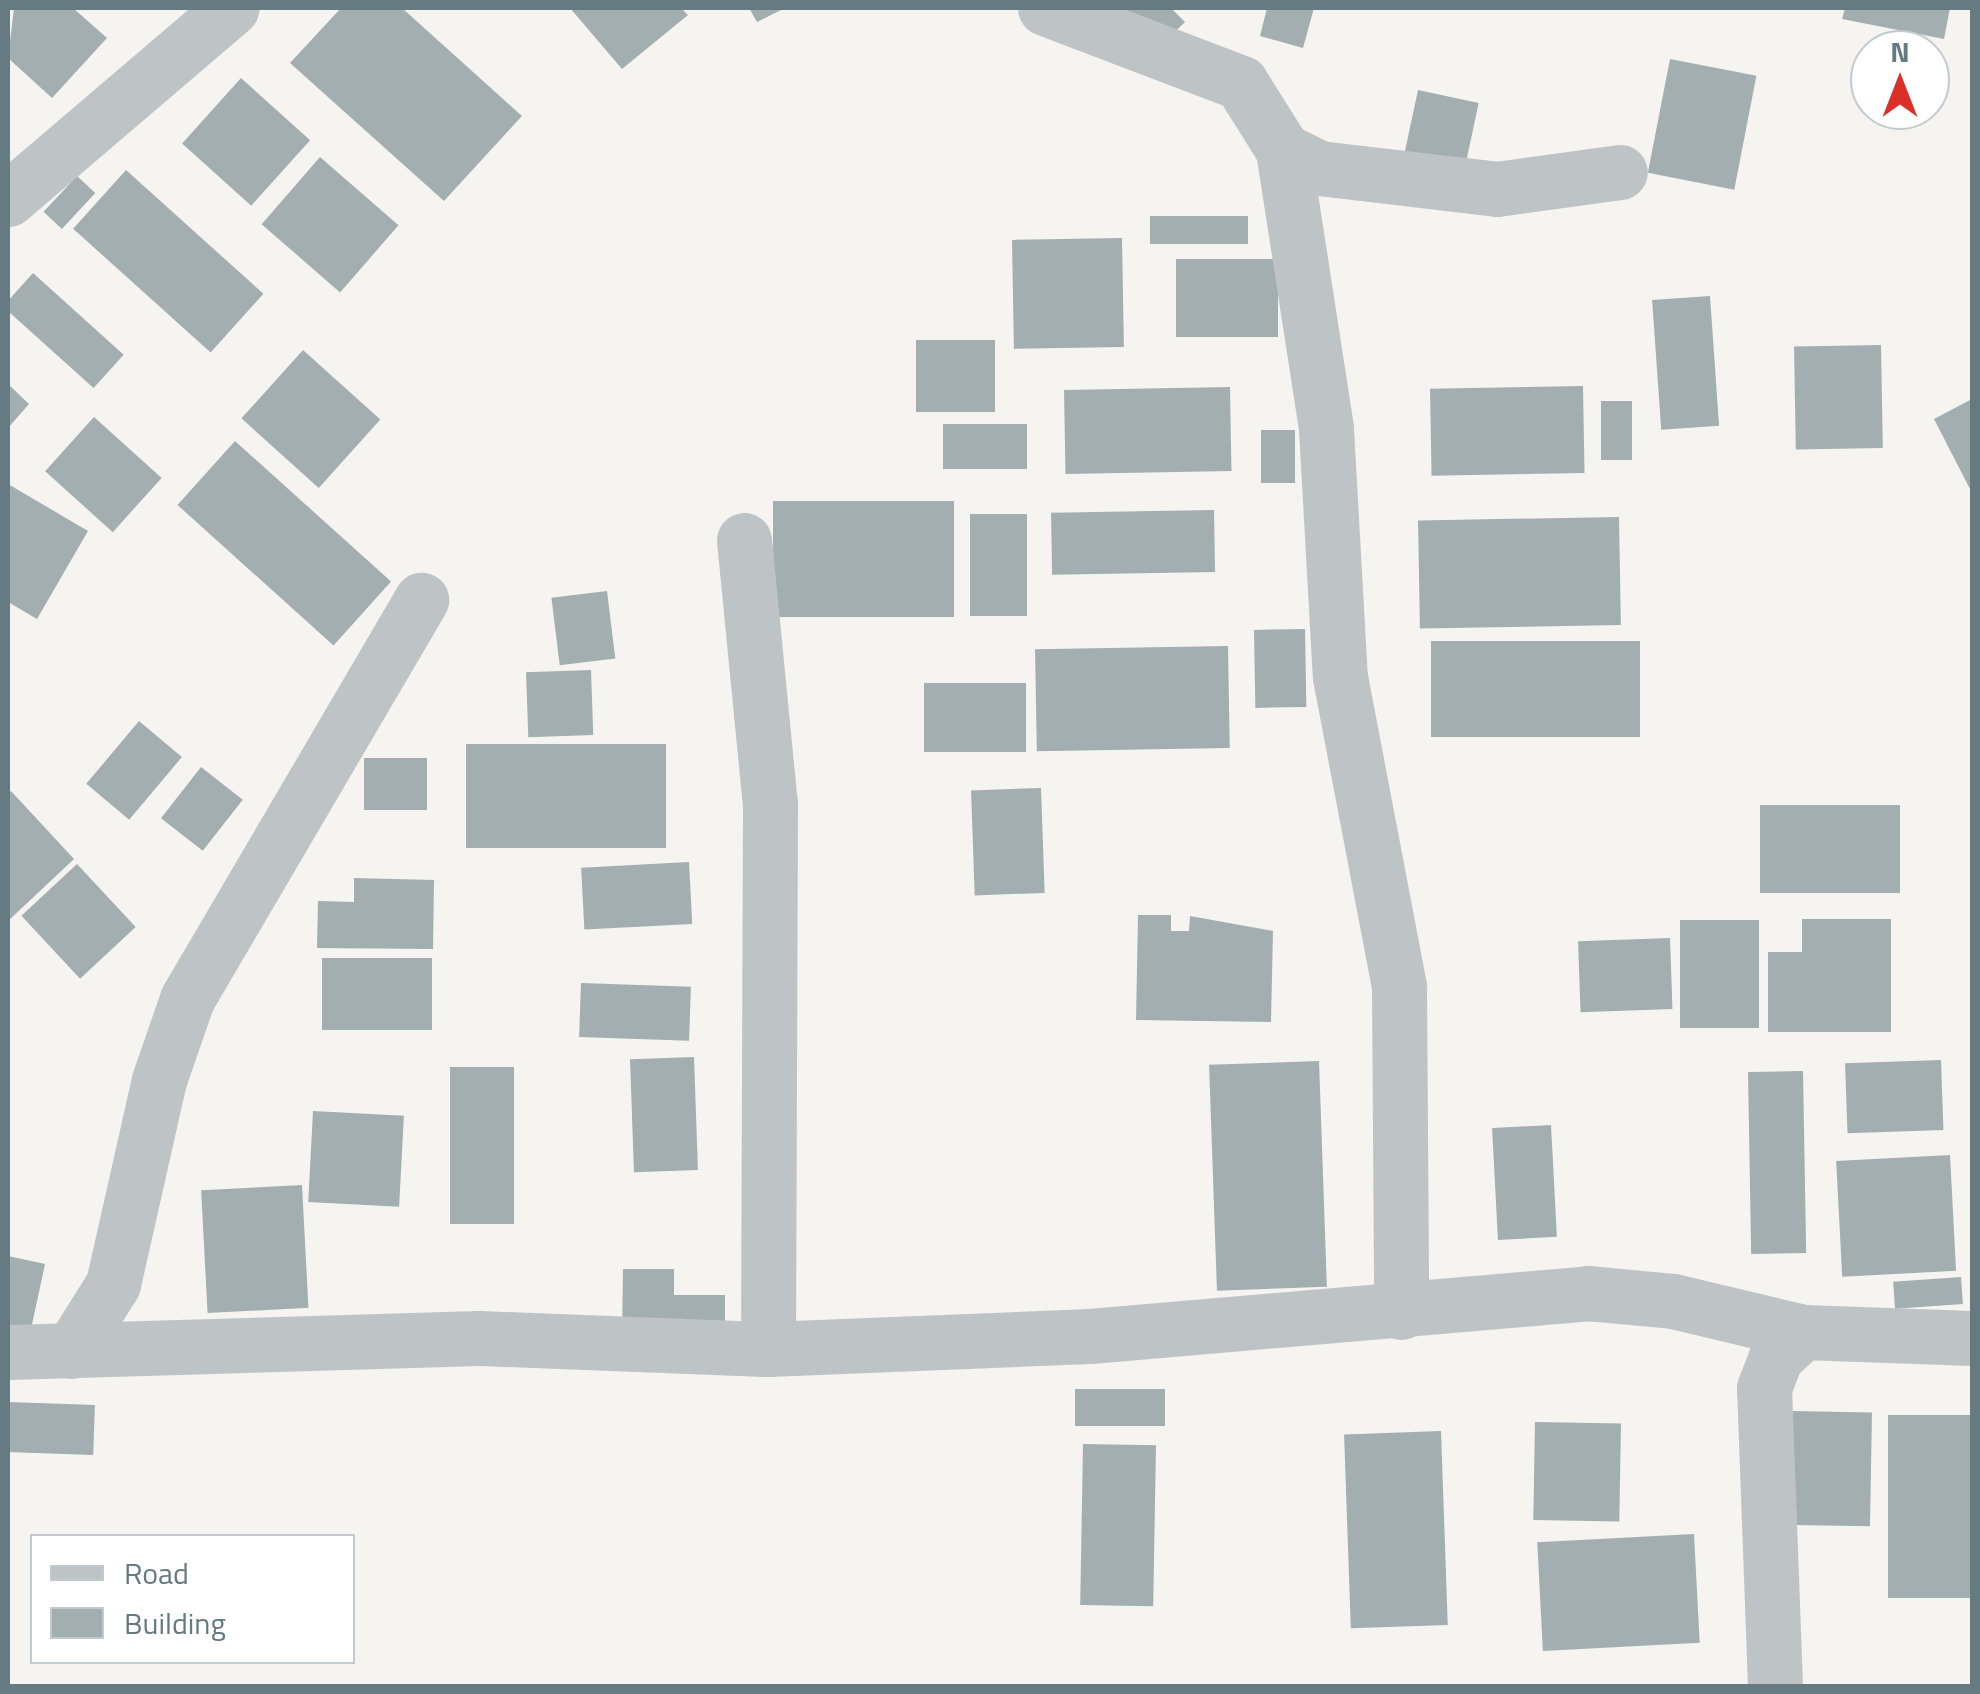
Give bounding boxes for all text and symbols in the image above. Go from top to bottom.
north arrow [1850,30,1950,130]
text: N [1890,30,1910,73]
legend [30,1534,355,1664]
text: Road [124,1550,189,1596]
text: Building [124,1600,226,1646]

